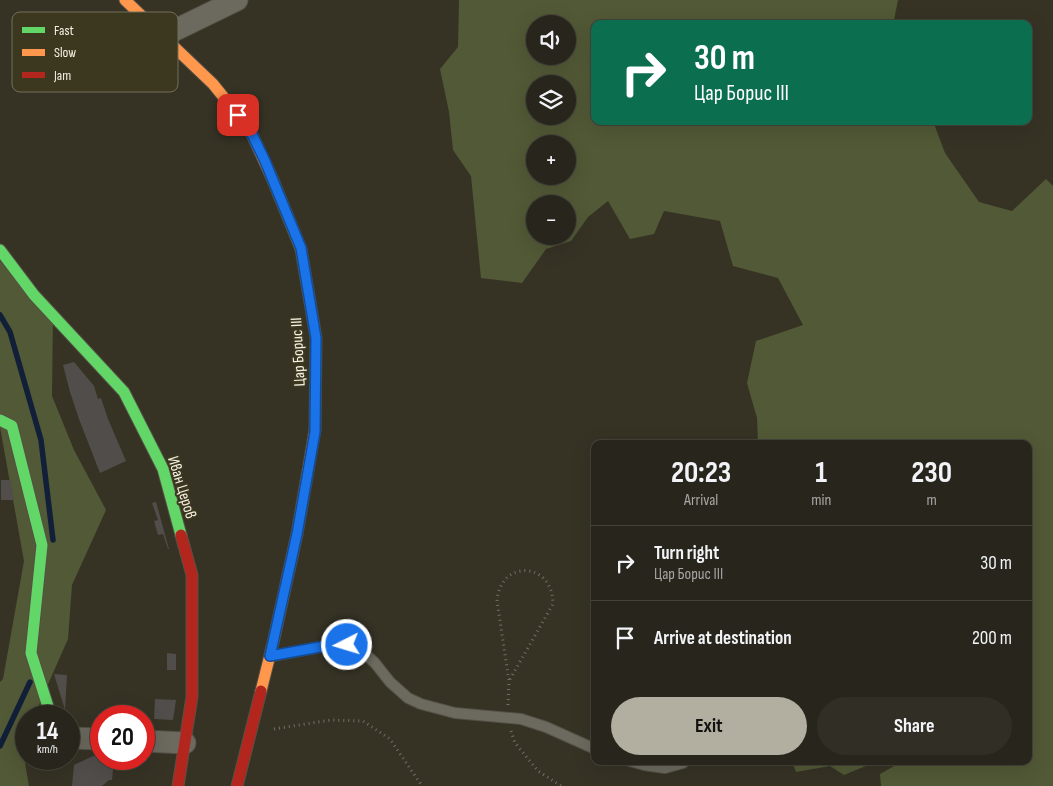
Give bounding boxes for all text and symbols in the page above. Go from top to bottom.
legend [12,12,178,92]
map controls [526,15,576,245]
button: sound [526,15,576,65]
text: Fast [54,22,74,39]
text: 30 m [694,37,755,80]
icon: right [611,40,676,105]
text: Slow [54,44,76,61]
text: Jam [53,67,71,84]
button: layers [526,75,576,125]
text: Цар Борис III [694,80,789,107]
pin [217,94,259,136]
icon: arrive [224,101,252,129]
button: + [526,135,576,185]
button: − [526,195,576,245]
street label: Цар Борис III [287,317,310,387]
street label: Иван Церов [163,454,200,521]
text: 20:23 [671,455,731,491]
text: 1 [815,455,827,491]
text: 230 [911,455,952,491]
text: Arrival [684,491,718,510]
text: min [811,491,831,510]
text: m [927,491,937,510]
text: Turn right [654,542,719,565]
icon: right [611,549,639,577]
text: 30 m [980,552,1012,575]
text: Цар Борис III [654,565,723,584]
position arrow [320,618,372,670]
icon: arrive [611,624,639,652]
text: Arrive at destination [654,627,792,650]
text: 200 m [972,627,1012,650]
button: Exit [611,697,807,755]
button: Share [817,697,1012,755]
speed limit sign: 20 [90,705,155,770]
text: 14 [37,716,58,747]
text: km/h [37,742,58,757]

